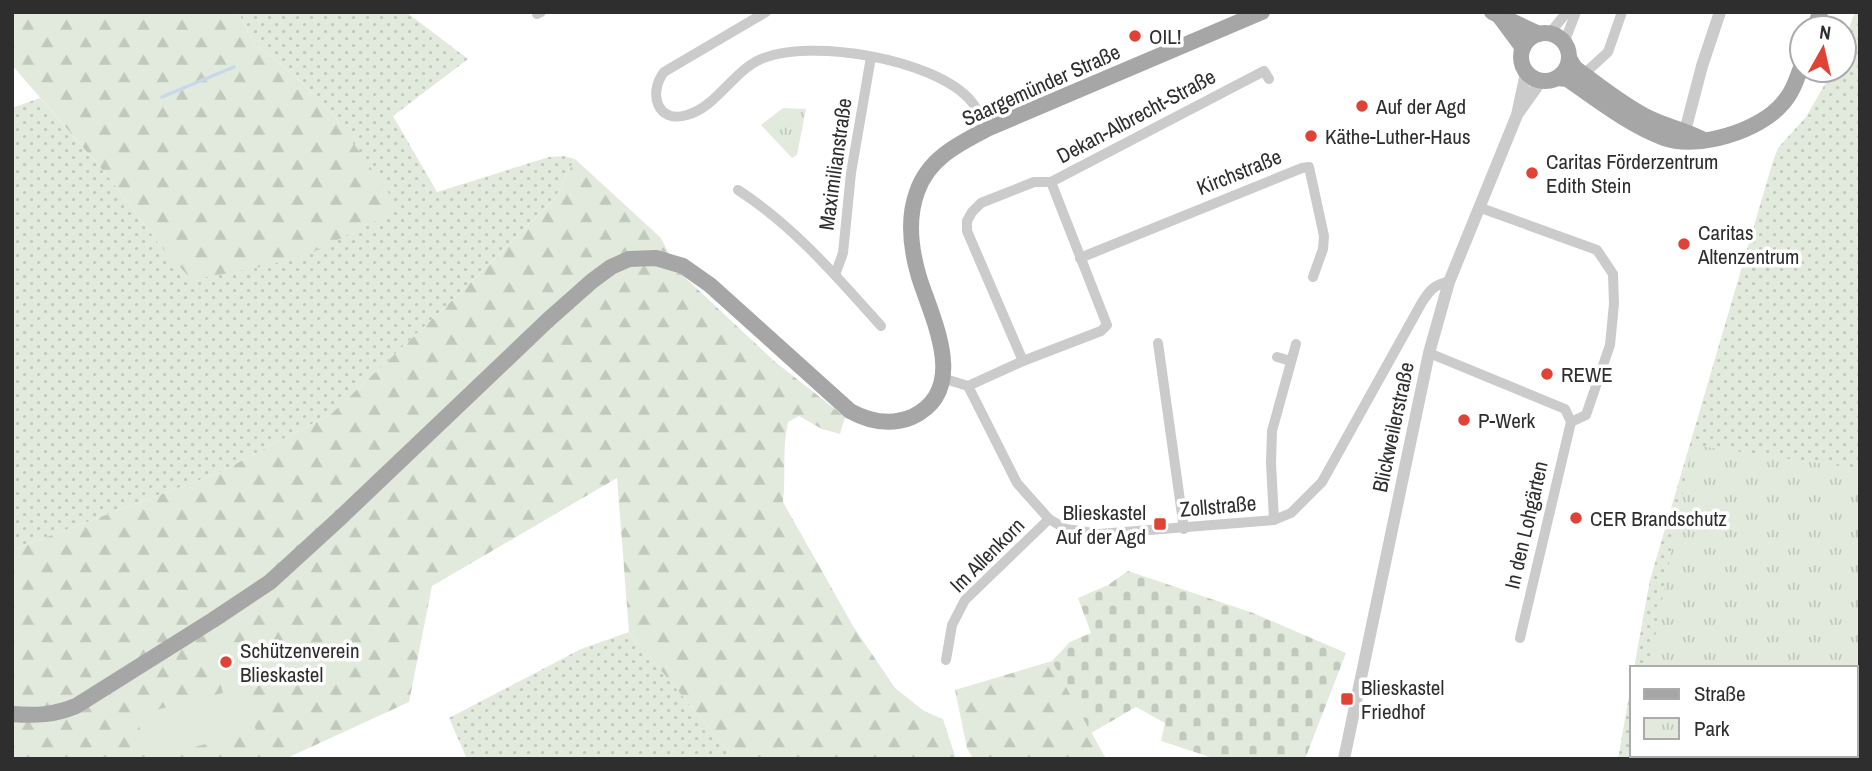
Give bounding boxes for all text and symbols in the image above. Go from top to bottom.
north arrow [1788,14,1858,84]
text: N [1818,19,1833,46]
place label: OIL! [1149,22,1182,51]
marker: OIL! [1127,28,1143,44]
street label: Saargemünder Straße [957,37,1125,133]
street label: Dekan-Albrecht-Straße [1051,62,1221,170]
place label: Auf der Agd [1375,92,1466,121]
street label: Maximilianstraße [811,96,859,232]
marker: Auf der Agd [1354,98,1370,114]
place label: Käthe-Luther-Haus [1325,122,1471,151]
marker: Käthe-Luther-Haus [1303,128,1319,144]
street label: Kirchstraße [1192,142,1286,202]
place label: Caritas Förderzentrum Edith Stein [1546,147,1718,200]
marker: Caritas Förderzentrum Edith Stein [1524,165,1540,181]
place label: Caritas Altenzentrum [1697,218,1799,271]
marker: Caritas Altenzentrum [1676,236,1692,252]
street label: Blickweilerstraße [1365,359,1421,495]
place label: REWE [1561,360,1613,389]
marker: REWE [1539,366,1555,382]
place label: P-Werk [1478,406,1535,435]
marker: P-Werk [1456,412,1472,428]
street label: In den Lohgärten [1497,458,1555,592]
street label: Zollstraße [1179,488,1257,524]
place label: Blieskastel Auf der Agd [1055,498,1146,551]
place label: CER Brandschutz [1590,504,1727,533]
marker: CER Brandschutz [1568,510,1584,526]
street label: Im Allenkorn [943,511,1031,599]
marker: Blieskastel Auf der Agd [1152,516,1168,532]
place label: Schützenverein Blieskastel [240,636,360,689]
marker: Schützenverein Blieskastel [218,654,234,670]
legend [1630,666,1858,757]
place label: Blieskastel Friedhof [1361,673,1444,726]
text: Straße [1694,679,1746,708]
marker: Blieskastel Friedhof [1339,691,1355,707]
text: Park [1694,714,1730,743]

